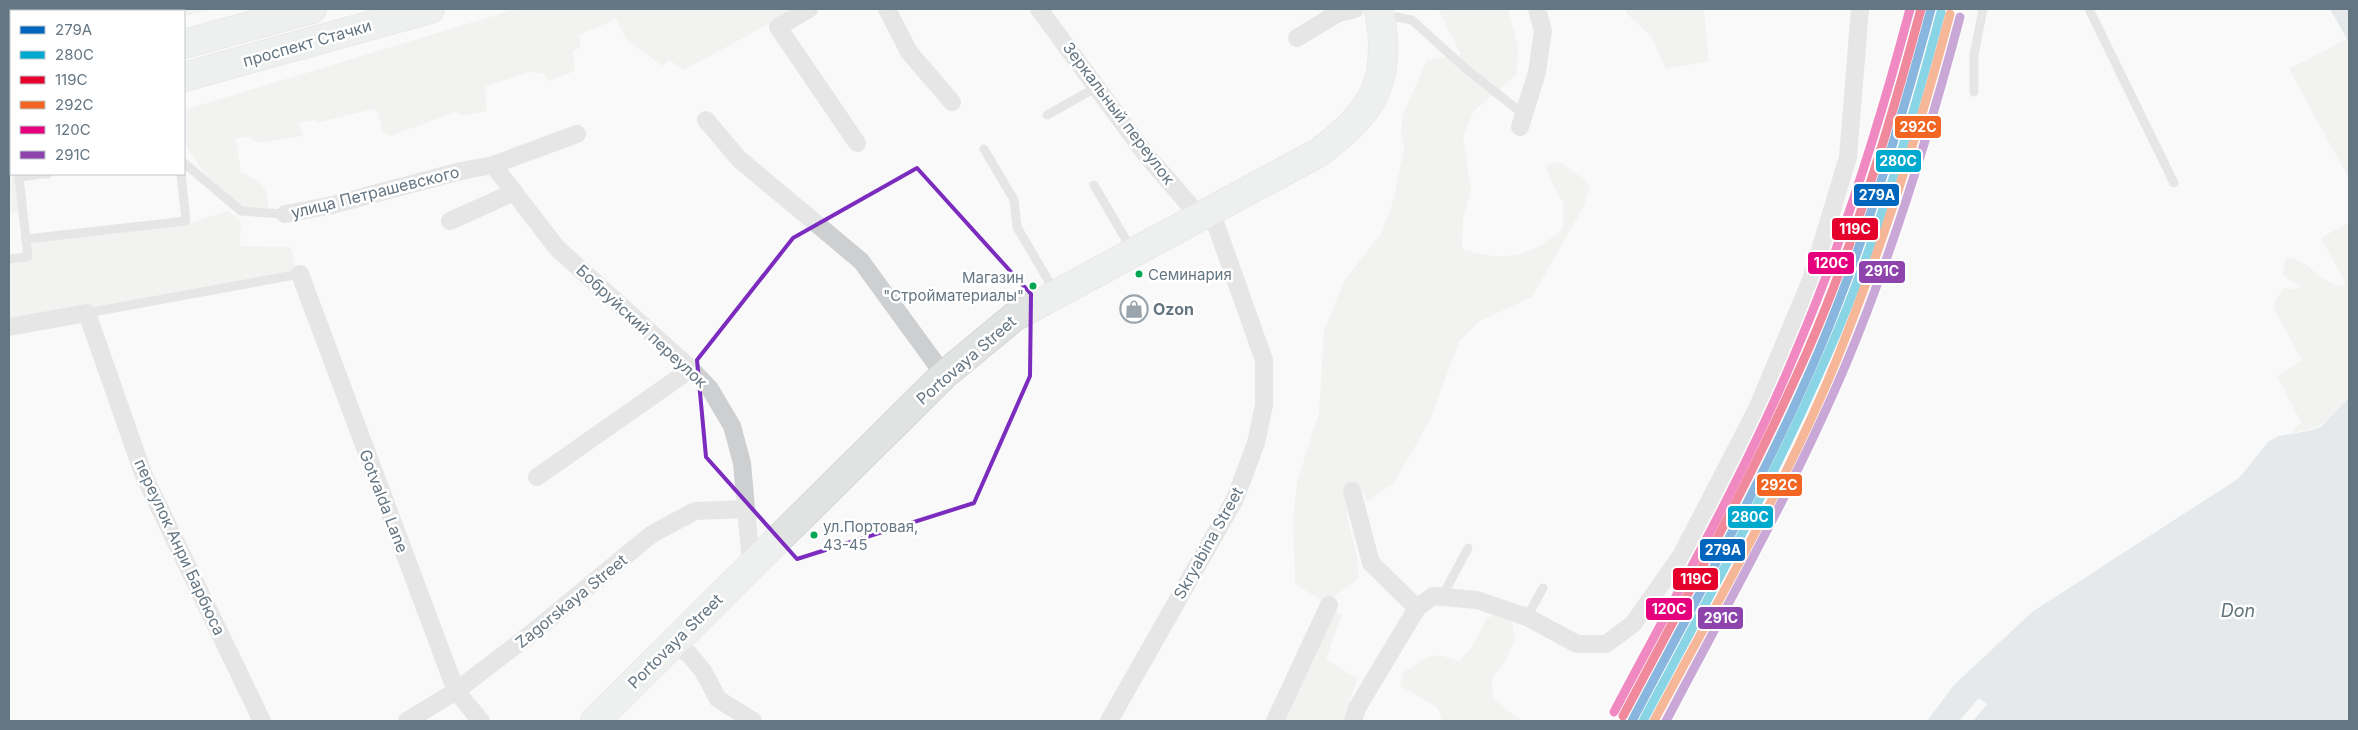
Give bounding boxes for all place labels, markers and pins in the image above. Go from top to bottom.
place label: Семинария [1148,265,1232,284]
place label: Магазин "Стройматериалы" [883,268,1024,305]
marker: Семинария [1134,269,1144,279]
marker: Магазин "Стройматериалы" [1028,281,1038,291]
shop icon: Ozon [1119,294,1149,324]
place label: Ozon [1153,299,1194,319]
place label: ул.Портовая, 43-45 [823,517,918,554]
marker: ул.Портовая, 43-45 [809,530,819,540]

